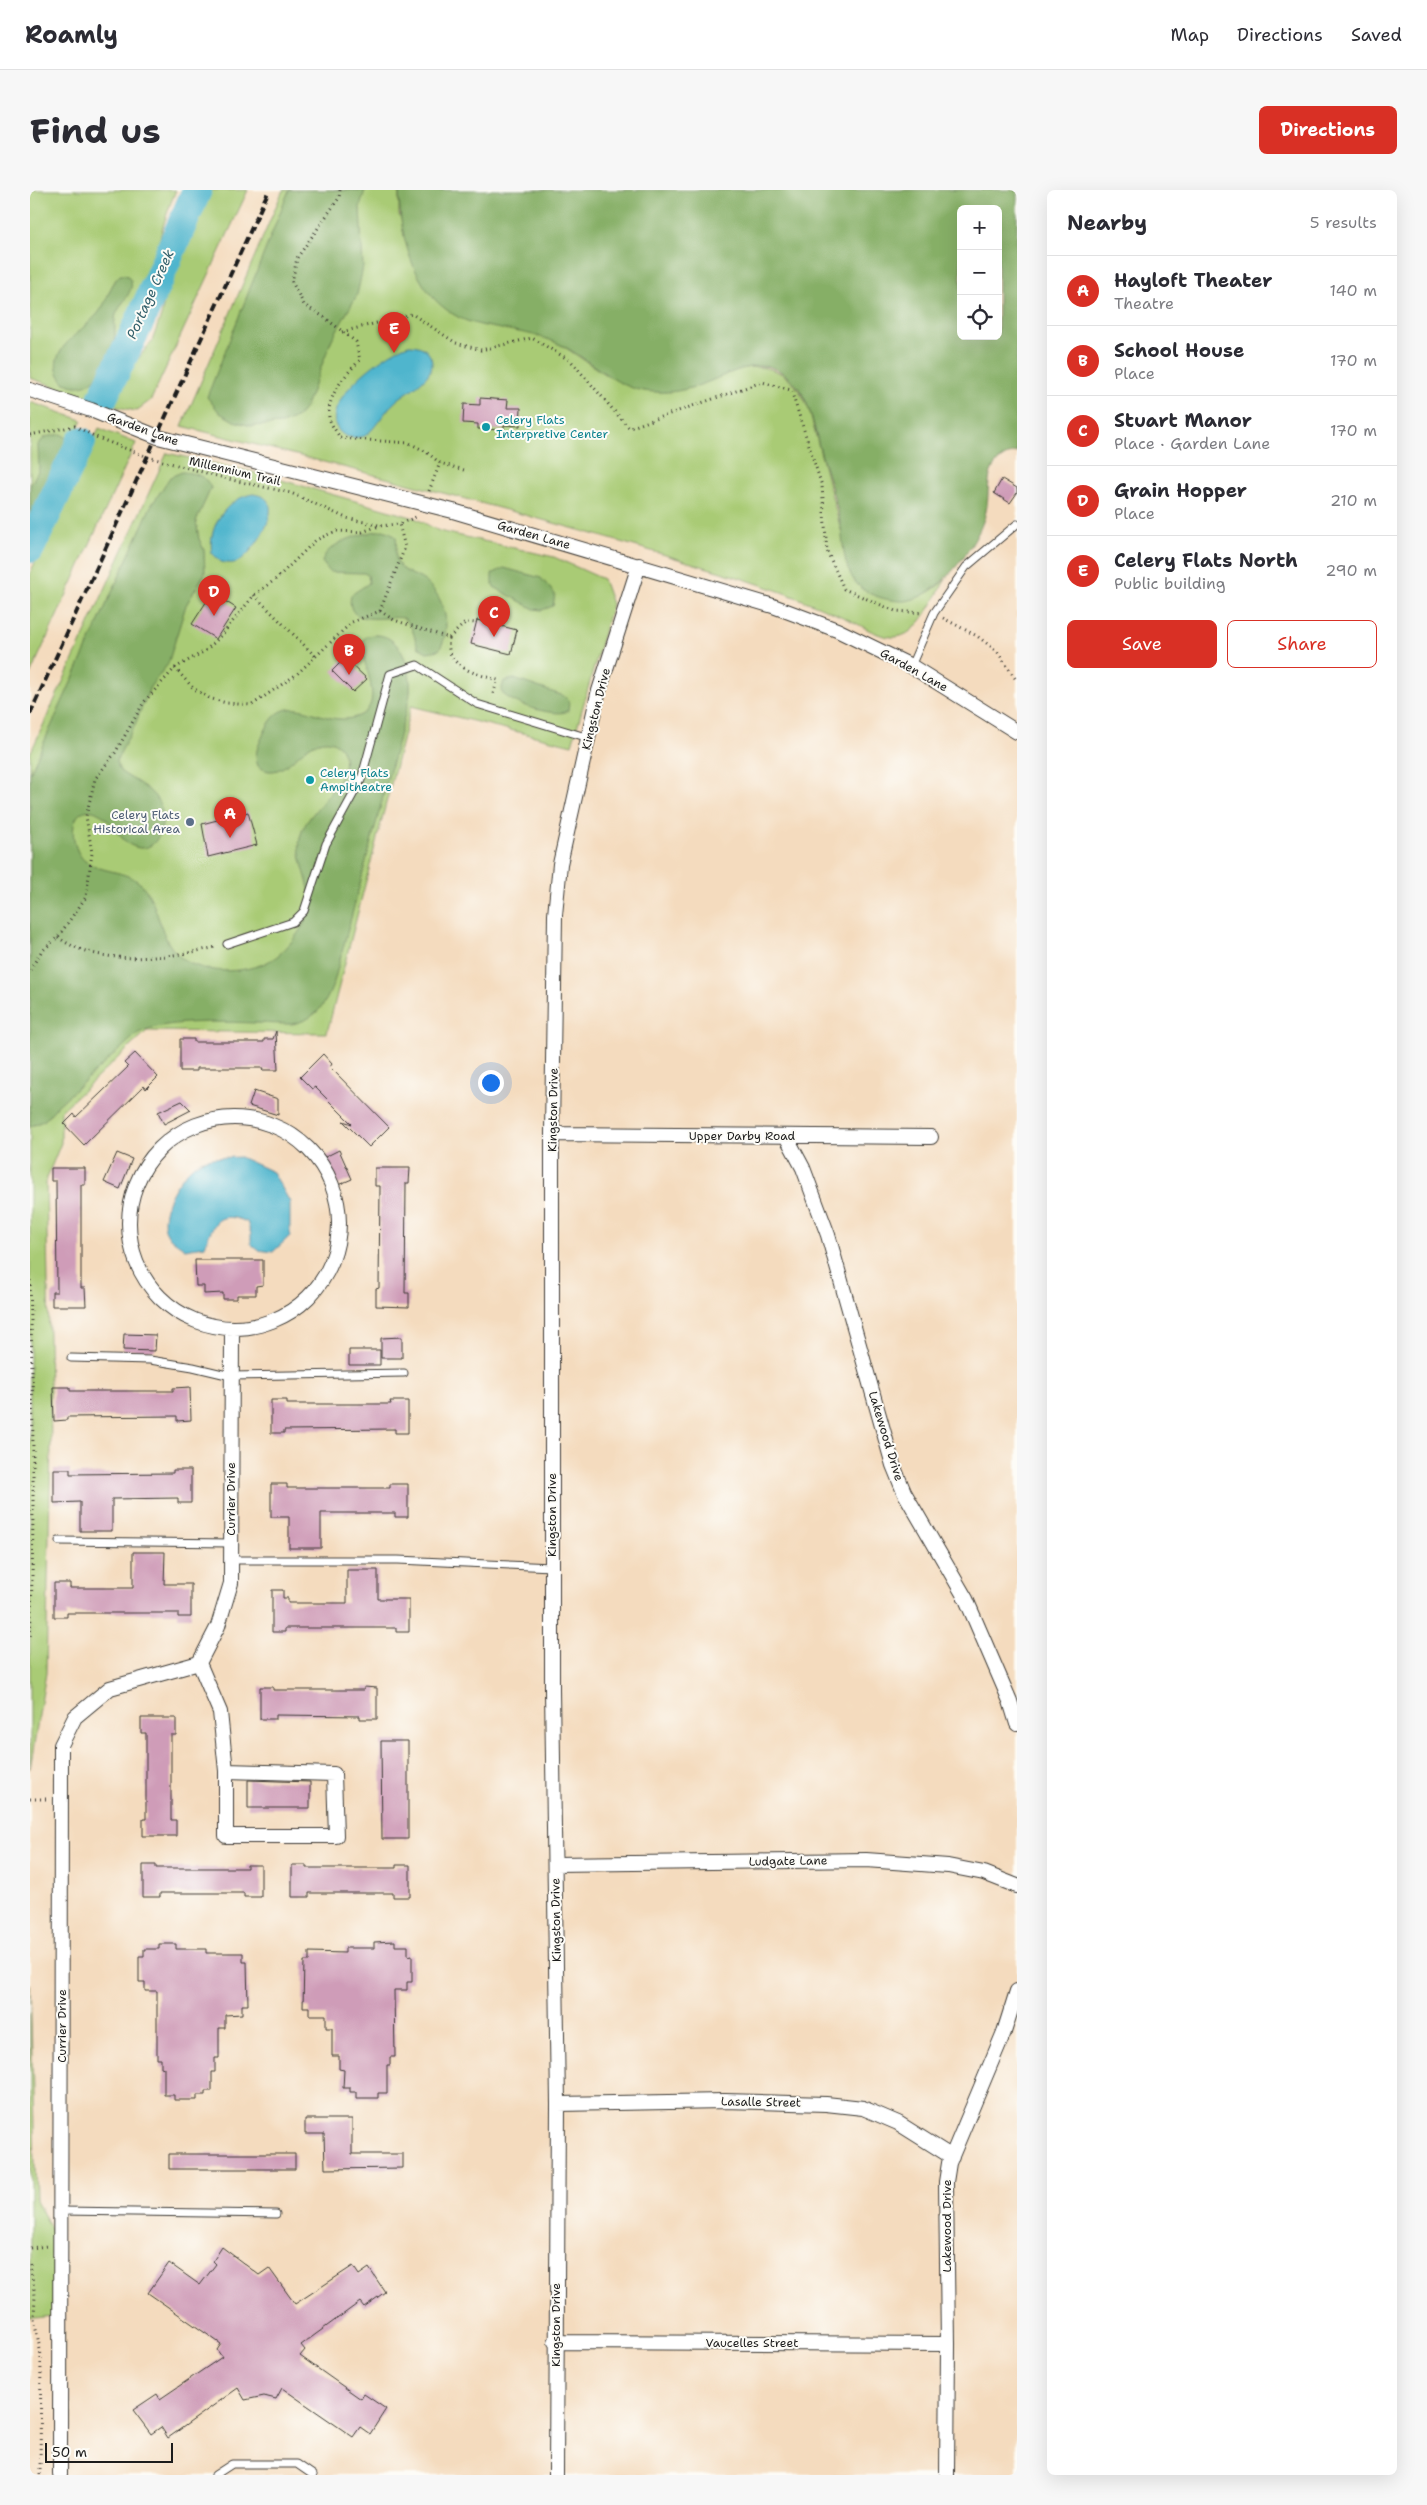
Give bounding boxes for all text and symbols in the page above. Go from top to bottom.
text: Roamly [25,19,118,51]
text: Map [1171,23,1209,47]
text: Directions [1237,23,1323,47]
text: Saved [1351,23,1402,47]
button: Directions [1259,106,1397,154]
text: Find us [30,107,161,154]
map controls [957,205,1002,340]
button: + [957,205,1002,250]
text: Nearby [1067,209,1147,237]
text: 5 results [1310,212,1377,233]
water label: Portage Creek [122,246,178,342]
button: − [957,250,1002,295]
text: Hayloft Theater [1114,268,1272,293]
text: A [1077,280,1089,301]
text: 140 m [1330,280,1377,301]
text: Theatre [1114,293,1174,314]
button: locate [957,295,1002,340]
pin: E [378,312,410,353]
text: School House [1114,338,1244,363]
text: B [1078,350,1088,371]
text: 170 m [1330,350,1377,371]
text: Place [1114,363,1155,384]
text: Stuart Manor [1114,408,1252,433]
street label: Garden Lane [105,409,181,449]
place label: Celery Flats Interpretive Center [496,412,609,442]
text: C [1078,420,1088,441]
text: 170 m [1330,420,1377,441]
marker: Celery Flats Interpretive Center [480,421,492,433]
text: Place · Garden Lane [1114,433,1270,454]
street label: Millennium Trail [188,453,283,489]
text: Grain Hopper [1114,478,1247,503]
text: D [1077,490,1089,511]
text: 210 m [1330,490,1377,511]
text: Place [1114,503,1155,524]
street label: Garden Lane [496,517,573,553]
text: Celery Flats North [1114,548,1298,573]
text: E [1078,560,1088,581]
text: 290 m [1325,560,1377,581]
text: Public building [1114,573,1226,594]
pin: D [198,575,230,616]
pin: C [478,596,510,637]
button: Save [1067,620,1217,668]
button: Share [1227,620,1377,668]
pin: B [333,634,365,675]
street label: Garden Lane [877,645,951,695]
street label: Kingston Drive [578,666,614,752]
place label: Celery Flats Ampitheatre [320,765,392,795]
marker: Celery Flats Ampitheatre [304,774,316,786]
pin: A [214,797,246,838]
place label: Celery Flats Historical Area [93,807,181,837]
marker: Celery Flats Historical Area [184,816,196,828]
street label: Kingston Drive [544,1068,562,1152]
your location [478,1070,504,1096]
street label: Upper Darby Road [689,1128,796,1144]
street label: Lakewood Drive [865,1389,907,1483]
street label: Currier Drive [223,1462,239,1536]
street label: Kingston Drive [544,1473,560,1557]
street label: Ludgate Lane [748,1852,828,1870]
street label: Kingston Drive [547,1878,565,1962]
street label: Currier Drive [54,1989,70,2063]
street label: Lasalle Street [721,2093,801,2111]
street label: Lakewood Drive [939,2179,955,2272]
street label: Kingston Drive [548,2283,564,2367]
street label: Vaucelles Street [706,2335,798,2351]
scale bar [45,2440,172,2463]
text: 50 m [52,2443,87,2461]

